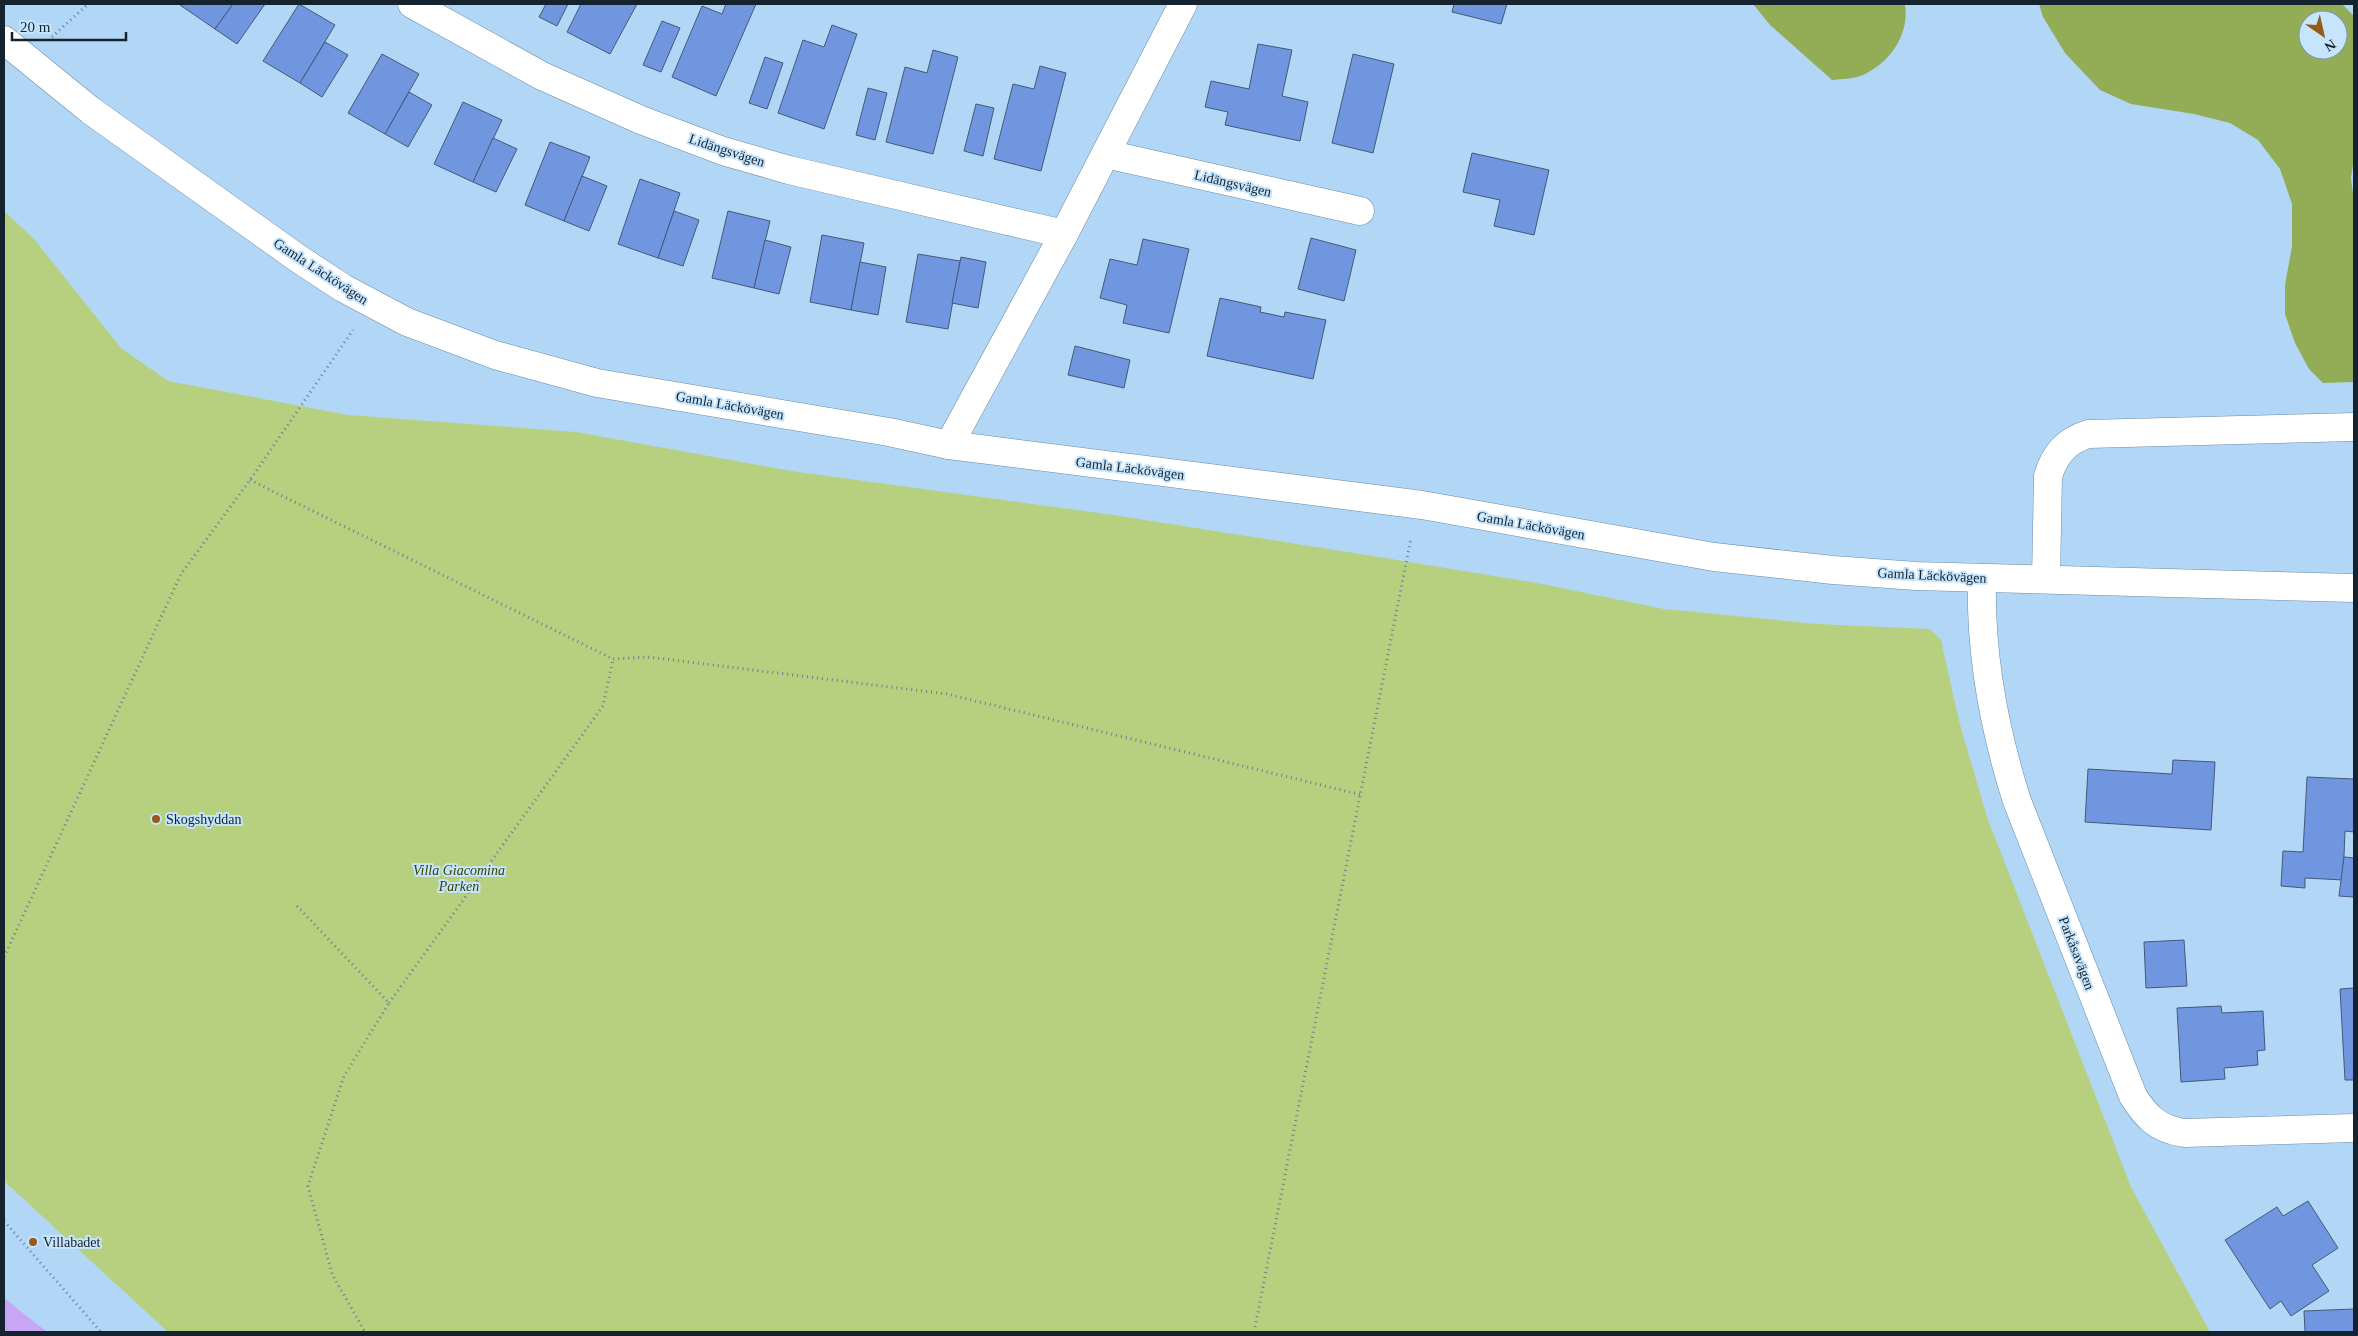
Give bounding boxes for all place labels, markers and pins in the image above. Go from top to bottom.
place label: Skogshyddan [166,812,241,827]
marker: Skogshyddan [150,813,162,825]
place label: Villabadet [43,1235,101,1250]
marker: Villabadet [27,1236,39,1248]

